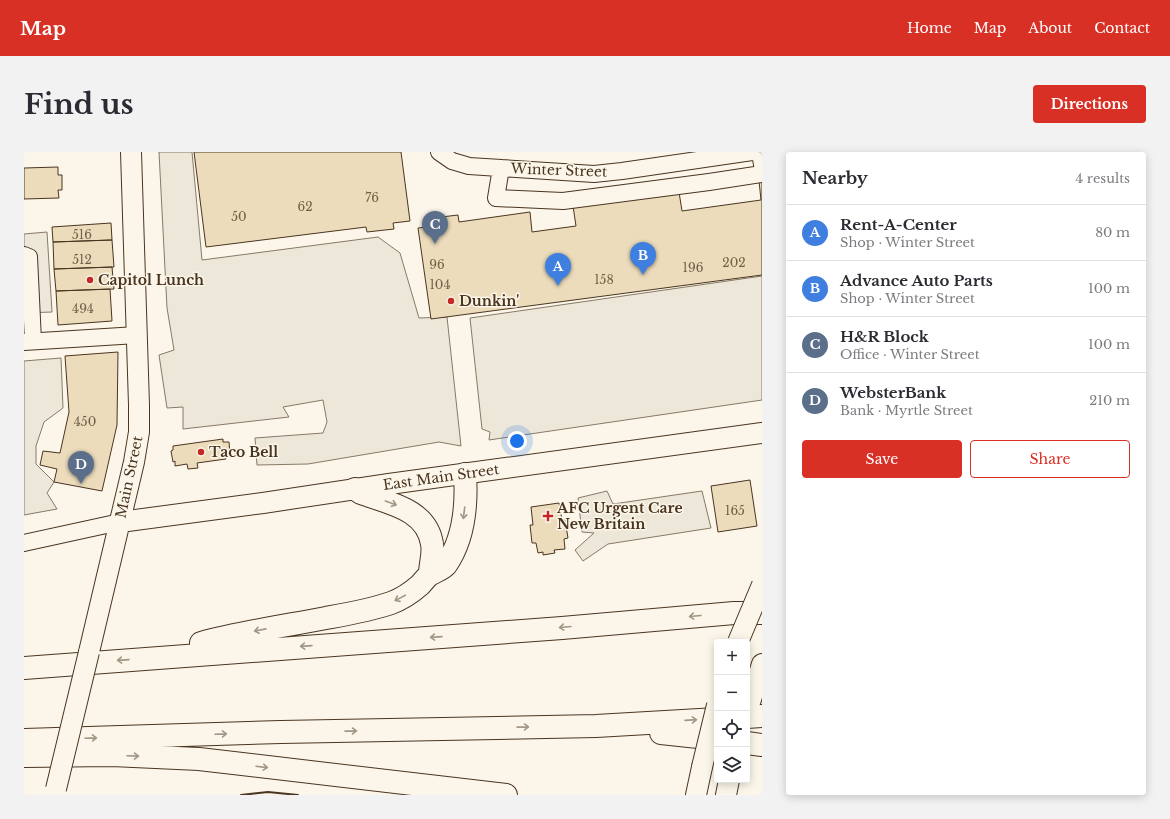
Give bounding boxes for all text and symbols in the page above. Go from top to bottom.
text: Map [20,17,66,40]
text: Home [907,19,952,37]
text: Map [974,19,1006,37]
text: About [1028,19,1072,37]
text: Contact [1094,19,1150,37]
button: Directions [1033,85,1146,123]
text: Find us [24,87,134,122]
street label: Winter Street [509,159,608,181]
text: Nearby [802,168,868,189]
text: 4 results [1076,170,1130,187]
house number: 76 [365,190,379,205]
house number: 62 [297,199,313,214]
house number: 50 [231,209,247,224]
pin: C [422,211,448,244]
text: Rent-A-Center [840,215,957,234]
text: A [810,224,820,241]
text: 80 m [1095,224,1130,241]
house number: 516 [72,227,92,242]
text: Shop · Winter Street [840,234,975,251]
pin: B [630,242,656,275]
house number: 512 [72,252,92,267]
pin: A [545,253,571,286]
house number: 202 [722,255,746,270]
house number: 96 [429,257,445,272]
house number: 196 [683,260,704,275]
place label: Capitol Lunch [98,271,204,289]
text: Advance Auto Parts [840,271,993,290]
house number: 158 [594,272,614,287]
marker: Capitol Lunch [85,275,95,285]
house number: 104 [430,277,450,292]
text: B [810,280,820,297]
text: 100 m [1088,280,1130,297]
text: Shop · Winter Street [840,290,975,307]
place label: Dunkin' [459,292,519,310]
marker: Dunkin' [446,296,456,306]
house number: 494 [72,301,94,316]
text: H&R Block [840,327,929,346]
text: C [810,336,820,353]
text: 100 m [1088,336,1130,353]
text: Office · Winter Street [840,346,980,363]
text: WebsterBank [840,383,946,402]
text: D [809,392,821,409]
text: 210 m [1089,392,1130,409]
text: Bank · Myrtle Street [840,402,973,419]
house number: 450 [74,414,96,429]
your location [507,431,527,451]
street label: Main Street [112,434,147,520]
button: Save [802,440,962,478]
button: Share [970,440,1130,478]
place label: Taco Bell [209,443,278,461]
marker: Taco Bell [196,447,206,457]
pin: D [68,451,94,484]
street label: East Main Street [382,460,501,494]
place label: AFC Urgent Care New Britain [556,499,683,533]
one-way arrow [384,500,396,508]
house number: 165 [725,503,745,518]
one-way arrow [460,506,468,519]
marker: AFC Urgent Care New Britain [542,510,554,522]
one-way arrow [394,595,406,603]
one-way arrow [689,613,702,620]
one-way arrow [559,624,572,631]
one-way arrow [254,627,267,635]
one-way arrow [430,633,443,640]
map controls [714,639,750,783]
button: + [714,639,750,675]
one-way arrow [300,643,313,650]
one-way arrow [117,657,130,664]
button: − [714,675,750,711]
button: locate [714,711,750,747]
one-way arrow [684,717,697,724]
one-way arrow [516,724,529,731]
one-way arrow [344,727,357,735]
one-way arrow [214,730,227,738]
one-way arrow [84,734,97,742]
button: layers [714,747,750,783]
one-way arrow [126,752,139,759]
one-way arrow [256,763,269,770]

